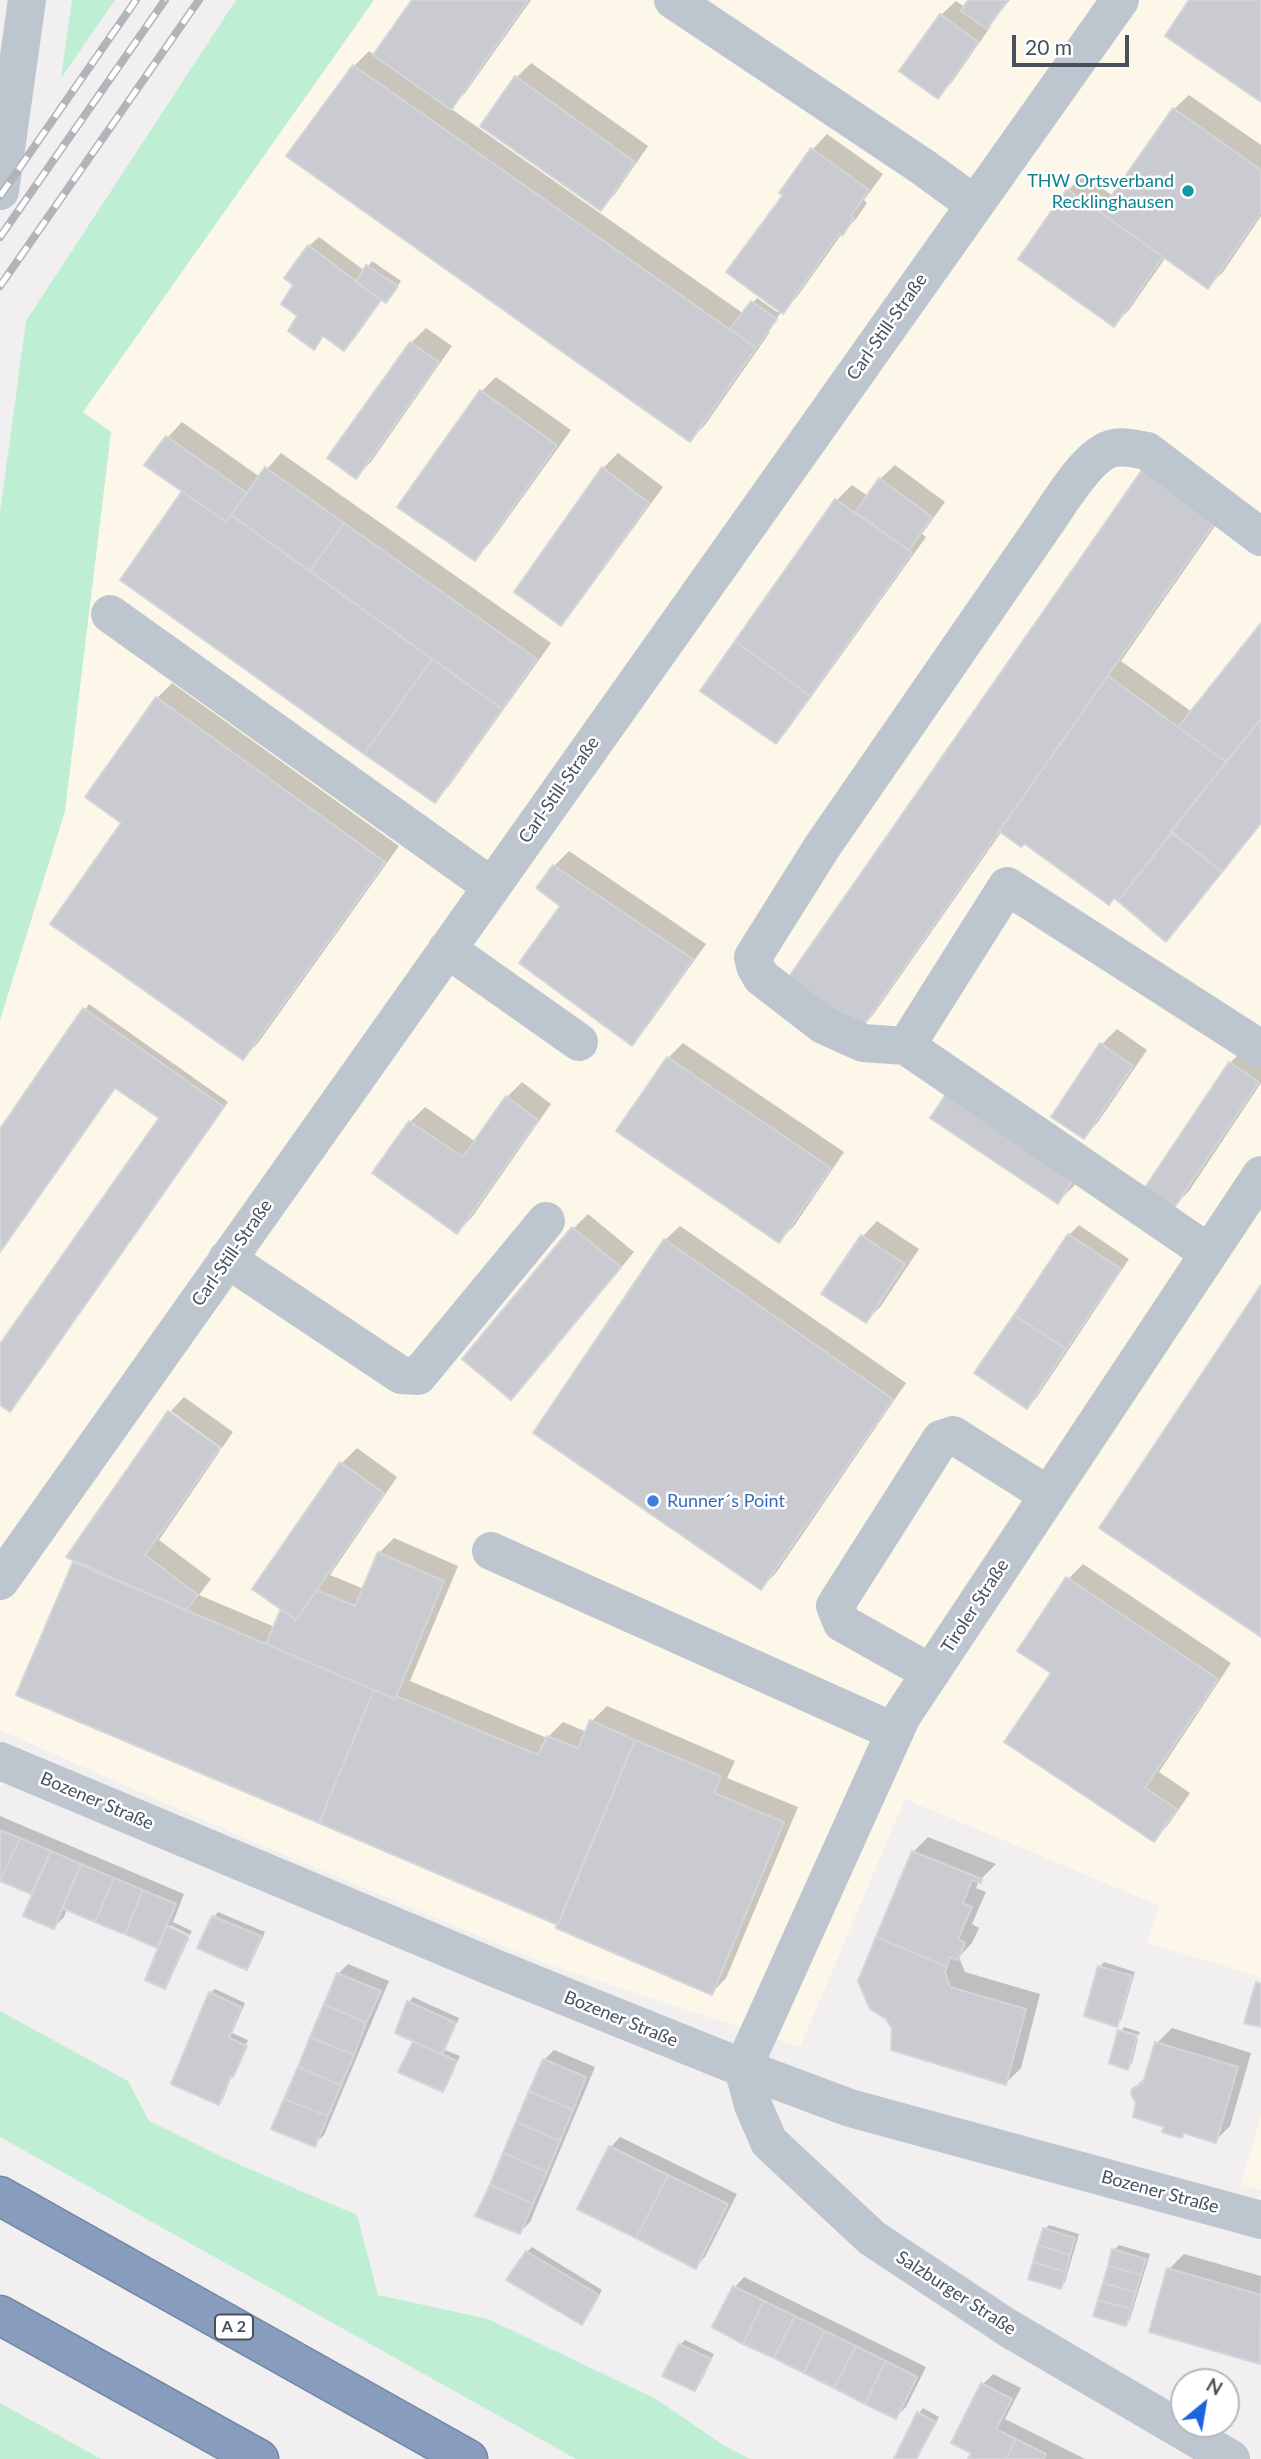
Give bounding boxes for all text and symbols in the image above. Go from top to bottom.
scale bar [1016,21,1133,65]
text: 20 m [1025,34,1072,59]
place label: THW Ortsverband Recklinghausen [1027,170,1174,212]
marker: THW Ortsverband Recklinghausen [1180,183,1196,199]
street label: Carl-Still-Straße [842,270,932,384]
street label: Carl-Still-Straße [514,733,604,847]
street label: Carl-Still-Straße [187,1196,277,1310]
place label: Runner´s Point [667,1490,785,1512]
marker: Runner´s Point [645,1493,661,1509]
street label: Tiroler Straße [937,1555,1013,1657]
street label: Bozener Straße [37,1767,157,1835]
street label: Bozener Straße [561,1986,681,2052]
street label: Bozener Straße [1099,2166,1221,2218]
street label: Salzburger Straße [892,2246,1020,2340]
road number: A 2 [215,2314,253,2340]
north arrow [1170,2368,1240,2438]
text: N [1203,2372,1227,2400]

